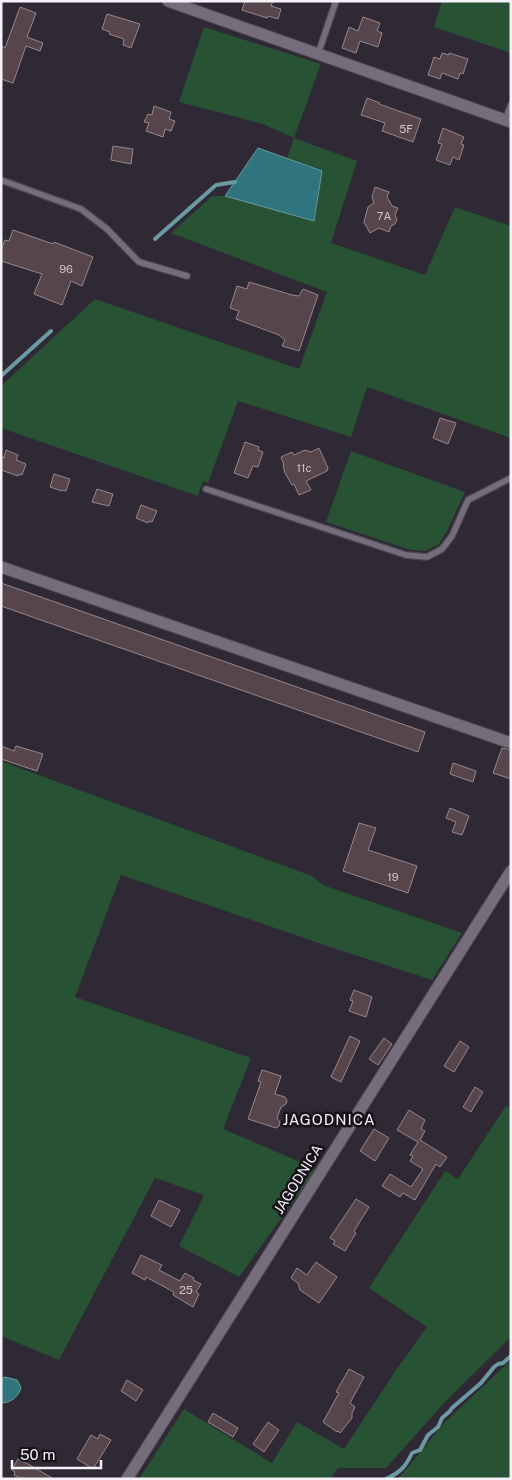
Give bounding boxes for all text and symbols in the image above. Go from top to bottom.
house number: 5F [399,123,413,135]
house number: 7A [377,210,391,222]
house number: 96 [59,263,73,275]
house number: 11c [297,462,311,474]
house number: 19 [387,871,399,883]
district label: JAGODNICA [282,1111,376,1128]
street label: JAGODNICA [270,1141,326,1217]
house number: 25 [179,1284,193,1296]
scale bar [12,1438,101,1470]
text: 50 m [20,1446,55,1463]

